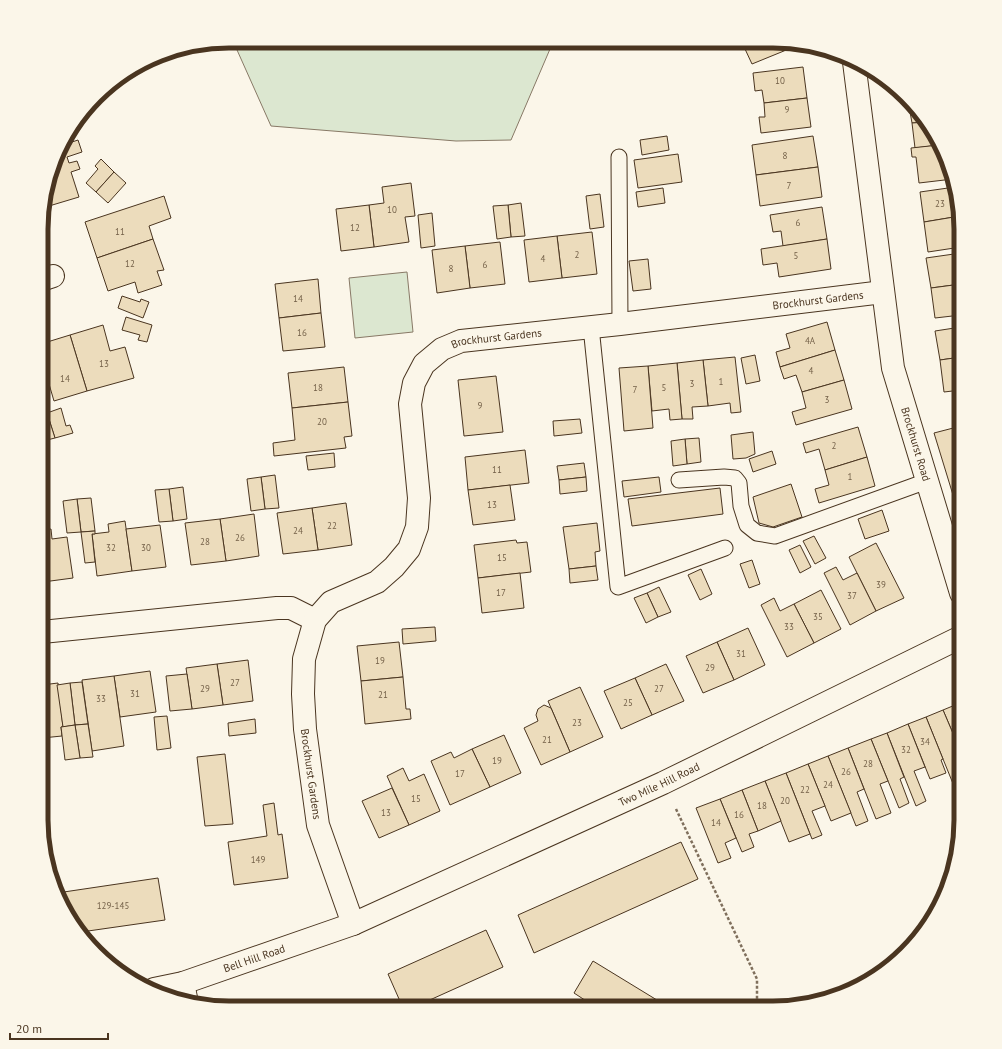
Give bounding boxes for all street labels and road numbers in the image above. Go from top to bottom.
street label: Brockhurst Gardens [772,287,865,312]
street label: Brockhurst Gardens [449,325,543,351]
street label: Brockhurst Road [898,405,934,483]
street label: Brockhurst Gardens [298,728,324,821]
street label: Two Mile Hill Road [616,759,702,809]
street label: Bell Hill Road [221,941,287,975]

